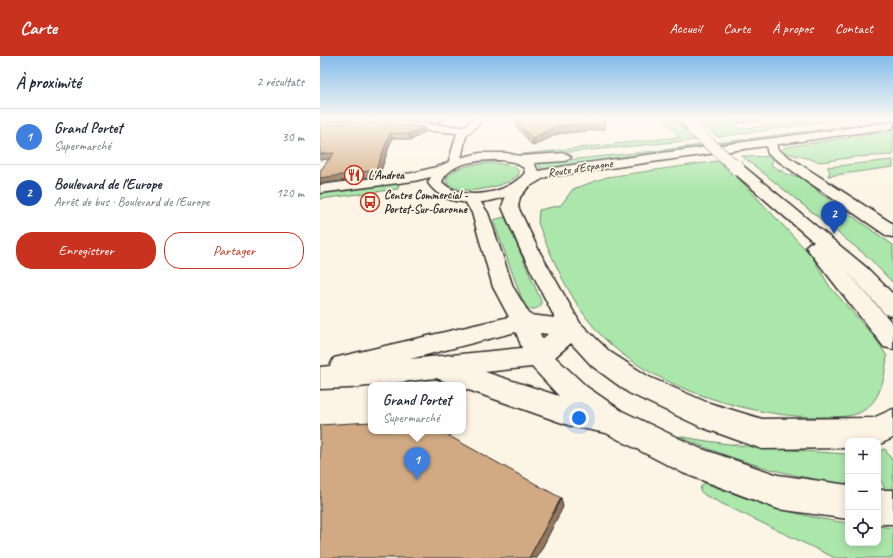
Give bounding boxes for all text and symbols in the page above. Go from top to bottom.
text: Carte [20,16,57,40]
text: Accueil [670,20,701,37]
text: Carte [723,20,750,37]
text: À propos [772,20,813,37]
text: Contact [835,20,873,37]
text: À proximité [16,72,81,93]
text: 2 résultats [256,74,304,90]
text: Grand Portet [54,119,123,138]
text: 1 [26,129,32,145]
text: 30 m [282,129,304,145]
text: Supermarché [54,138,111,154]
street label: Route d'Espagne [546,155,615,181]
restaurant icon: L'Andrea [343,164,365,186]
place label: L'Andrea [368,167,405,183]
text: Boulevard de l'Europe [54,175,161,194]
text: 2 [26,185,32,201]
text: 120 m [276,185,304,201]
place label: Centre Commercial - Portet-Sur-Garonne [384,187,469,217]
bus stop icon: Centre Commercial - Portet-Sur-Garonne [359,191,381,213]
text: Arrêt de bus · Boulevard de l'Europe [54,194,209,210]
pin: 2 [821,201,847,234]
button: Enregistrer [16,232,156,269]
button: Partager [164,232,304,269]
popup [368,382,466,434]
text: Grand Portet [383,391,451,410]
your location [569,408,589,428]
text: Supermarché [383,410,439,426]
map controls [845,438,881,546]
button: + [845,438,881,474]
pin: 1 [404,447,430,480]
button: − [845,474,881,510]
button: locate [845,510,881,546]

